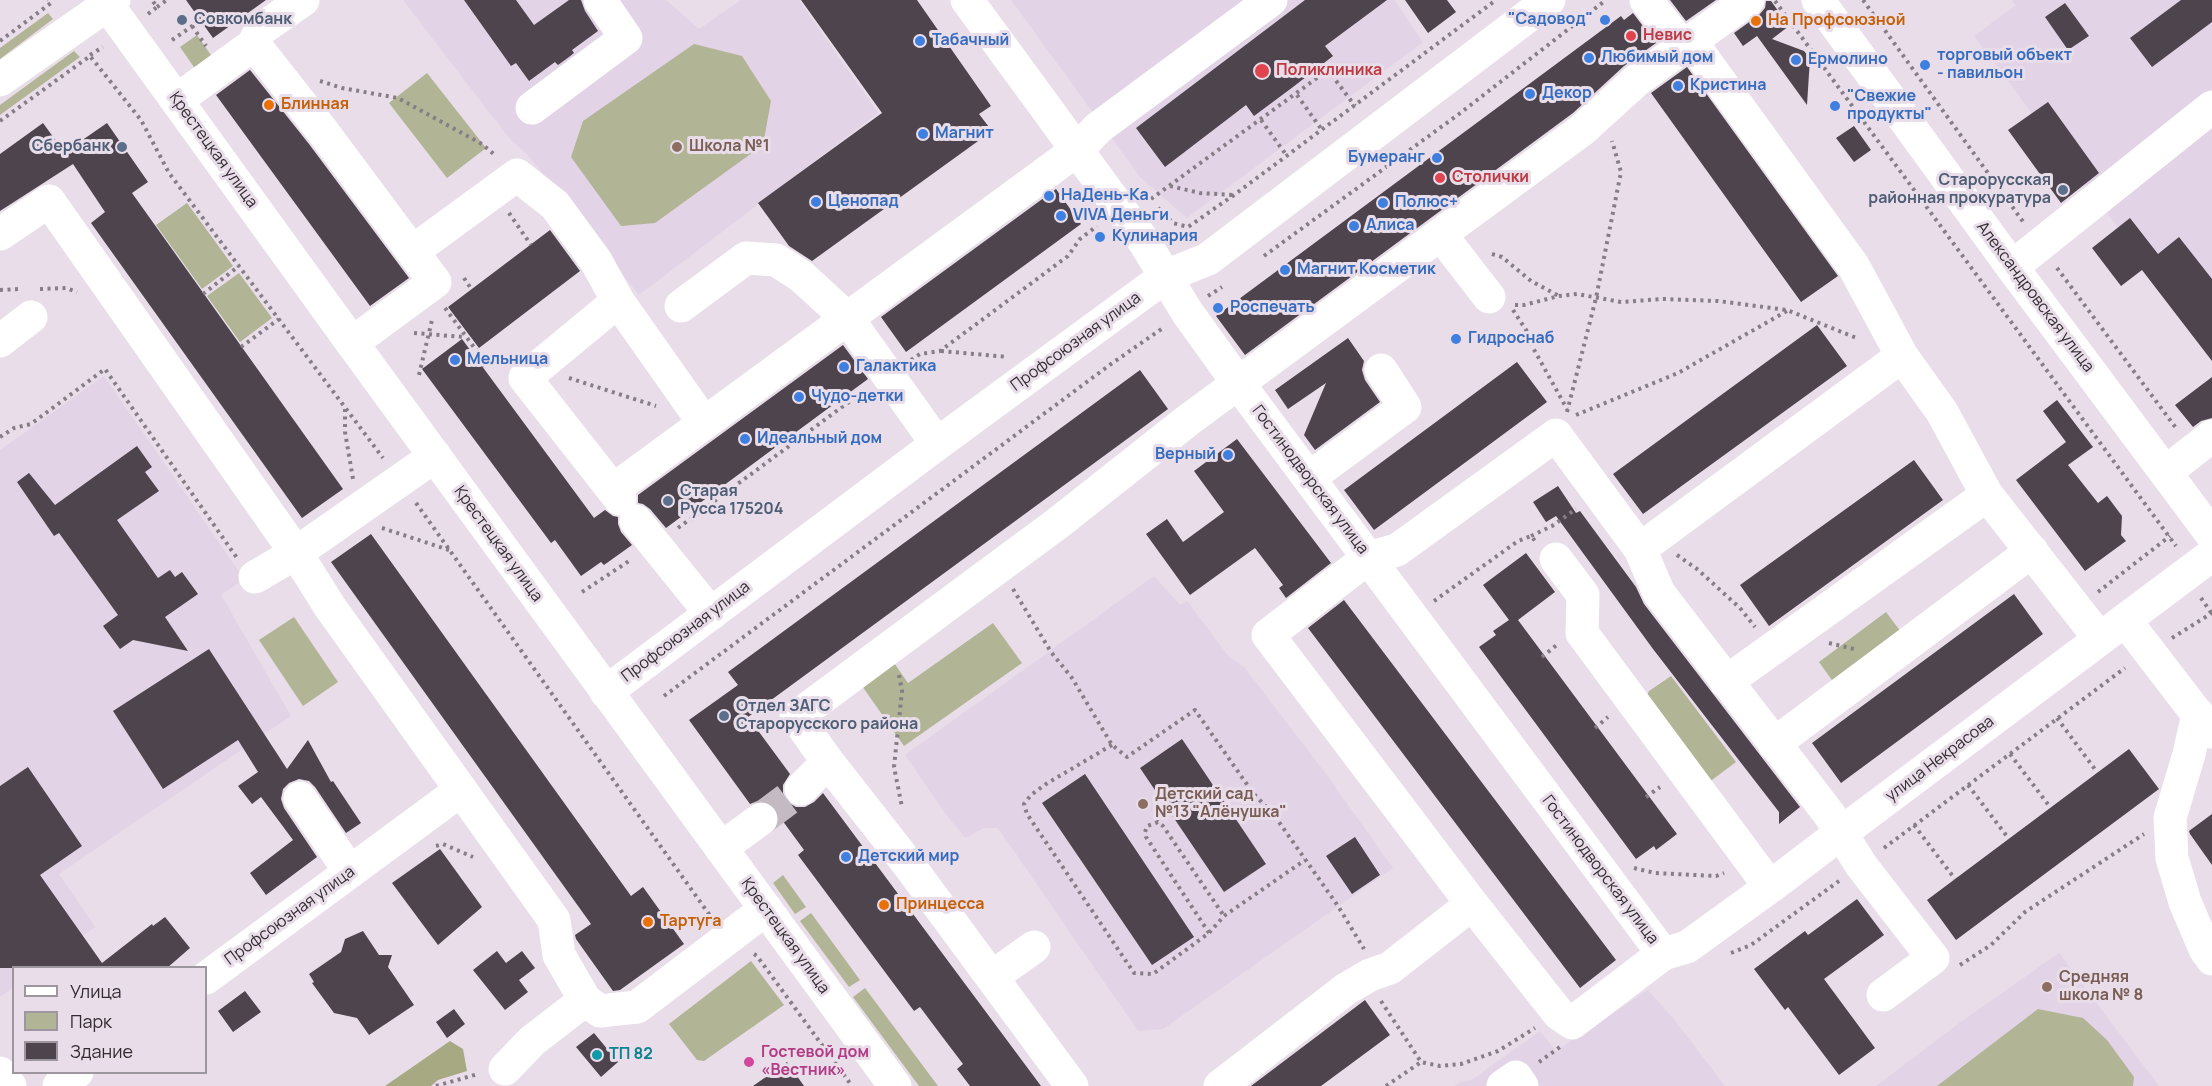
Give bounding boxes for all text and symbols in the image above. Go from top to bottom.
place label: Совкомбанк [194,10,292,30]
place label: "Садовод" [1508,10,1593,30]
place label: На Профсоюзной [1768,11,1905,31]
marker: Совкомбанк [175,13,189,27]
marker: "Садовод" [1598,13,1612,27]
marker: На Профсоюзной [1749,14,1763,28]
place label: Невис [1643,26,1692,46]
marker: Невис [1624,29,1638,43]
place label: Табачный [932,31,1009,51]
marker: Табачный [913,34,927,48]
place label: торговый объект - павильон [1937,46,2072,84]
place label: Любимый дом [1601,48,1713,68]
place label: Ермолино [1808,50,1888,70]
marker: Любимый дом [1582,51,1596,65]
marker: Ермолино [1789,53,1803,67]
marker: торговый объект - павильон [1918,58,1932,72]
place label: Поликлиника [1276,61,1382,81]
marker: Поликлиника [1253,62,1271,80]
place label: Кристина [1690,76,1766,96]
marker: Кристина [1671,79,1685,93]
place label: Декор [1542,84,1592,104]
marker: Декор [1523,87,1537,101]
place label: "Свежие продукты" [1847,87,1932,125]
street label: Крестецкая улица [165,88,261,212]
place label: Блинная [281,95,349,115]
marker: Блинная [262,98,276,112]
marker: "Свежие продукты" [1828,99,1842,113]
place label: Магнит [935,124,994,144]
marker: Магнит [916,127,930,141]
place label: Сбербанк [32,137,110,157]
place label: Школа №1 [689,137,770,157]
marker: Сбербанк [115,140,129,154]
marker: Школа №1 [670,140,684,154]
place label: Бумеранг [1348,148,1425,168]
marker: Бумеранг [1430,151,1444,165]
place label: Столички [1452,168,1529,188]
marker: Столички [1433,171,1447,185]
place label: Старорусская районная прокуратура [1868,171,2051,209]
marker: Старорусская районная прокуратура [2056,183,2070,197]
place label: НаДень-Ка [1061,186,1149,206]
marker: НаДень-Ка [1042,189,1056,203]
place label: Ценопад [828,192,899,212]
place label: Полюс+ [1395,193,1458,213]
marker: Ценопад [809,195,823,209]
marker: Полюс+ [1376,196,1390,210]
place label: VIVA Деньги [1073,206,1169,226]
marker: VIVA Деньги [1054,209,1068,223]
place label: Алиса [1366,216,1414,236]
street label: Александровская улица [1972,218,2098,376]
marker: Алиса [1347,219,1361,233]
place label: Кулинария [1112,227,1198,247]
marker: Кулинария [1093,230,1107,244]
place label: Магнит Косметик [1297,260,1436,280]
marker: Магнит Косметик [1278,263,1292,277]
street label: Профсоюзная улица [1007,288,1145,396]
place label: Роспечать [1230,298,1315,318]
marker: Роспечать [1211,301,1225,315]
place label: Гидроснаб [1468,329,1554,349]
marker: Гидроснаб [1449,332,1463,346]
place label: Мельница [467,350,548,370]
marker: Мельница [448,353,462,367]
place label: Галактика [856,357,936,377]
marker: Галактика [837,360,851,374]
place label: Чудо-детки [811,387,904,407]
marker: Чудо-детки [792,390,806,404]
street label: Гостинодворская улица [1248,402,1372,558]
place label: Идеальный дом [757,429,882,449]
marker: Идеальный дом [738,432,752,446]
place label: Верный [1155,445,1216,465]
marker: Верный [1221,448,1235,462]
street label: Крестецкая улица [450,482,546,606]
place label: Старая Русса 175204 [680,482,784,520]
marker: Старая Русса 175204 [661,494,675,508]
street label: Профсоюзная улица [618,577,754,687]
place label: Отдел ЗАГС Старорусского района [736,697,918,735]
marker: Отдел ЗАГС Старорусского района [717,709,731,723]
street label: улица Некрасова [1882,712,1998,806]
place label: Детский сад №13 "Алёнушка" [1155,785,1287,823]
street label: Гостинодворская улица [1538,792,1662,948]
marker: Детский сад №13 "Алёнушка" [1136,797,1150,811]
place label: Детский мир [858,847,959,867]
marker: Детский мир [839,850,853,864]
street label: Профсоюзная улица [221,862,359,970]
street label: Крестецкая улица [737,874,833,998]
place label: Принцесса [896,895,984,915]
marker: Принцесса [877,898,891,912]
place label: Тартуга [660,912,722,932]
marker: Тартуга [641,915,655,929]
legend [12,966,207,1074]
place label: Средняя школа № 8 [2059,968,2143,1006]
text: Улица [70,979,122,1003]
marker: Средняя школа № 8 [2040,980,2054,994]
text: Парк [70,1009,112,1033]
text: Здание [70,1039,133,1063]
place label: Гостевой дом «Вестник» [761,1043,869,1081]
place label: ТП 82 [609,1045,653,1065]
marker: ТП 82 [590,1048,604,1062]
marker: Гостевой дом «Вестник» [742,1055,756,1069]

